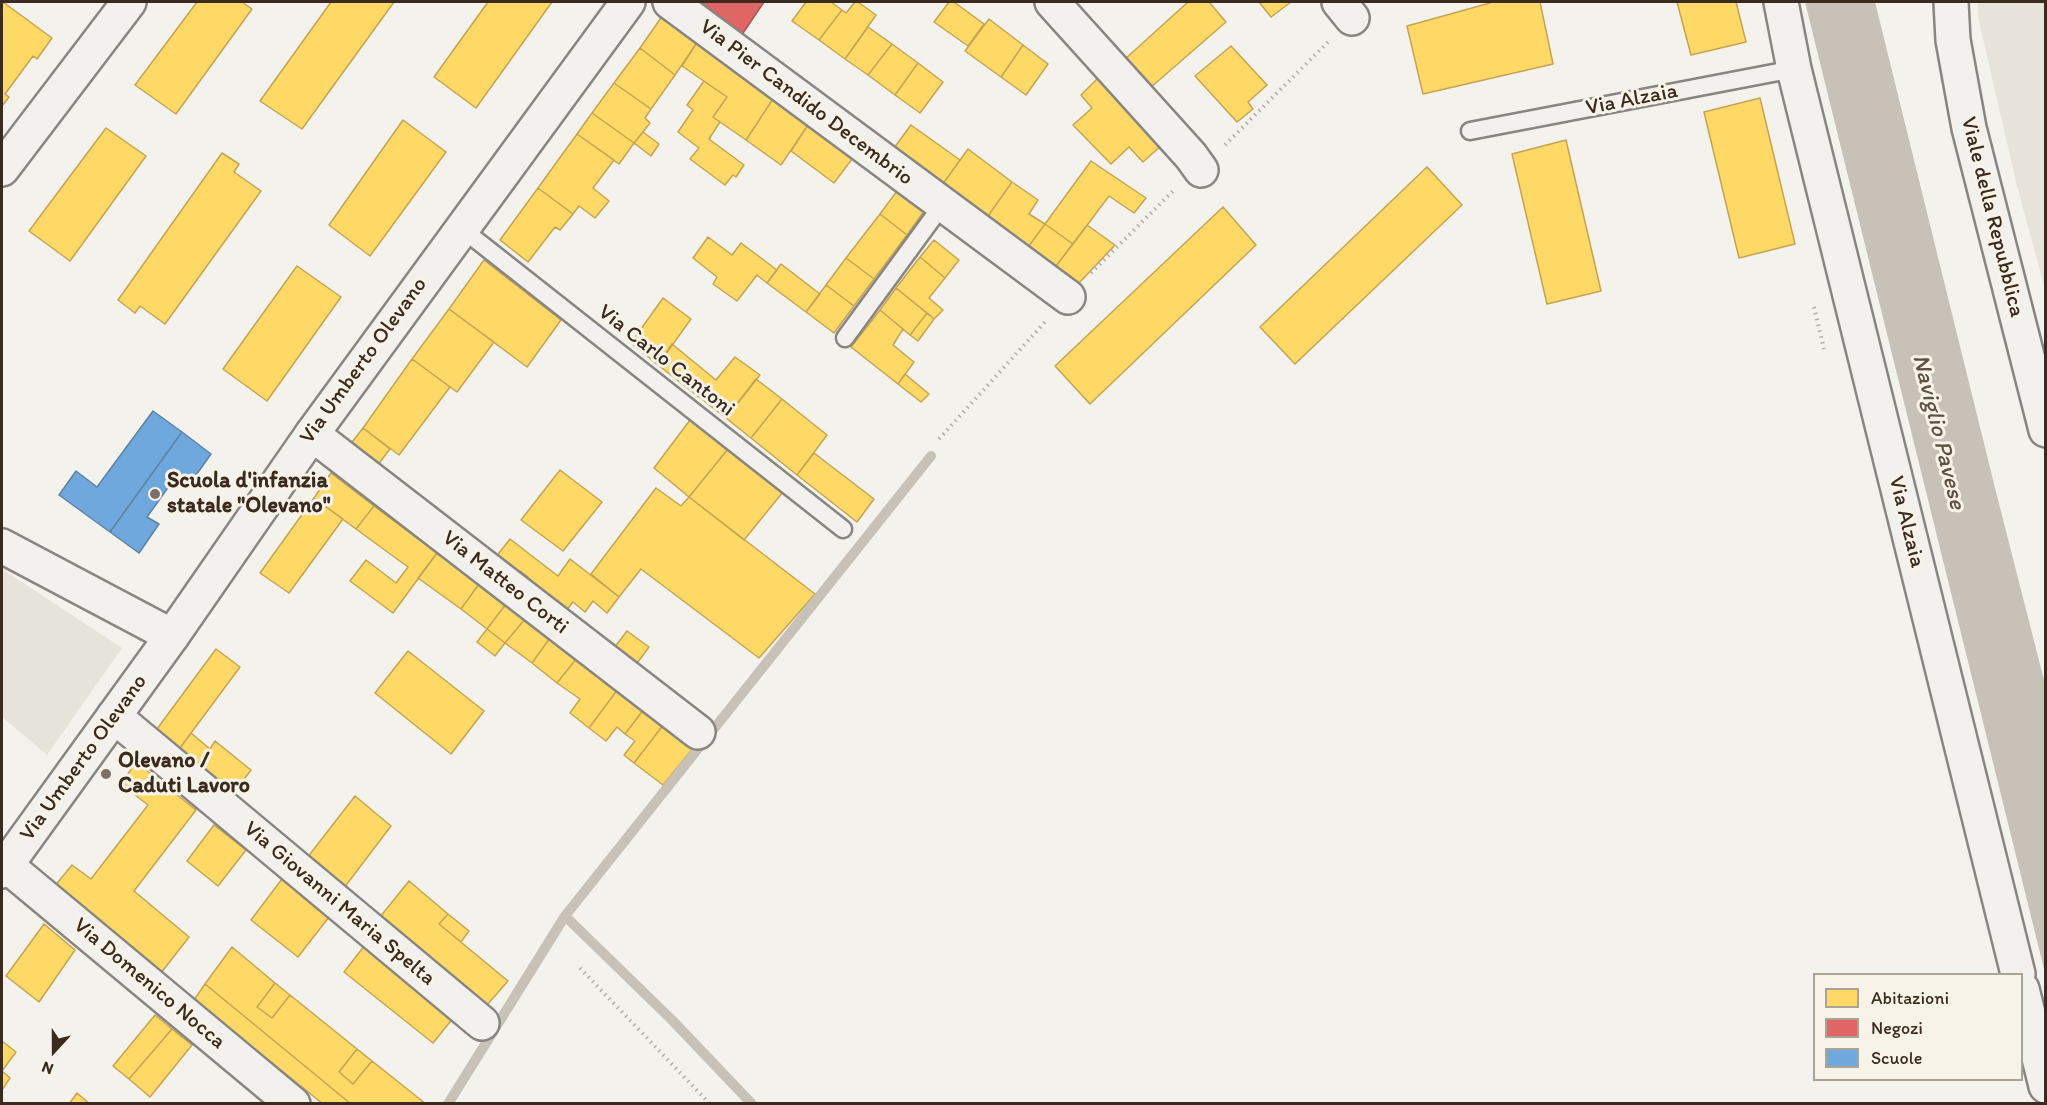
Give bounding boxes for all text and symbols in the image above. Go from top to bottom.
street label: Via Pier Candido Decembrio [694,14,918,192]
street label: Via Alzaia [1584,78,1680,122]
street label: Viale della Repubblica [1954,114,2030,320]
street label: Via Umberto Olevano [295,272,433,450]
street label: Via Carlo Cantoni [592,299,740,423]
water label: Naviglio Pavese [1905,352,1971,512]
place label: Scuola d'infanzia statale "Olevano" [167,468,331,520]
street label: Via Alzaia [1882,474,1930,570]
marker: Scuola d'infanzia statale "Olevano" [148,487,162,501]
street label: Via Matteo Corti [436,525,574,641]
street label: Via Umberto Olevano [15,669,153,847]
place label: Olevano / Caduti Lavoro [118,748,250,800]
marker: Olevano / Caduti Lavoro [99,767,113,781]
street label: Via Giovanni Maria Spelta [238,816,440,992]
street label: Via Domenico Nocca [68,913,230,1055]
legend [1813,973,2023,1081]
text: Abitazioni [1871,987,1949,1009]
text: Negozi [1871,1017,1923,1039]
north arrow [24,1021,84,1081]
text: Scuole [1871,1047,1922,1069]
text: N [39,1057,56,1079]

